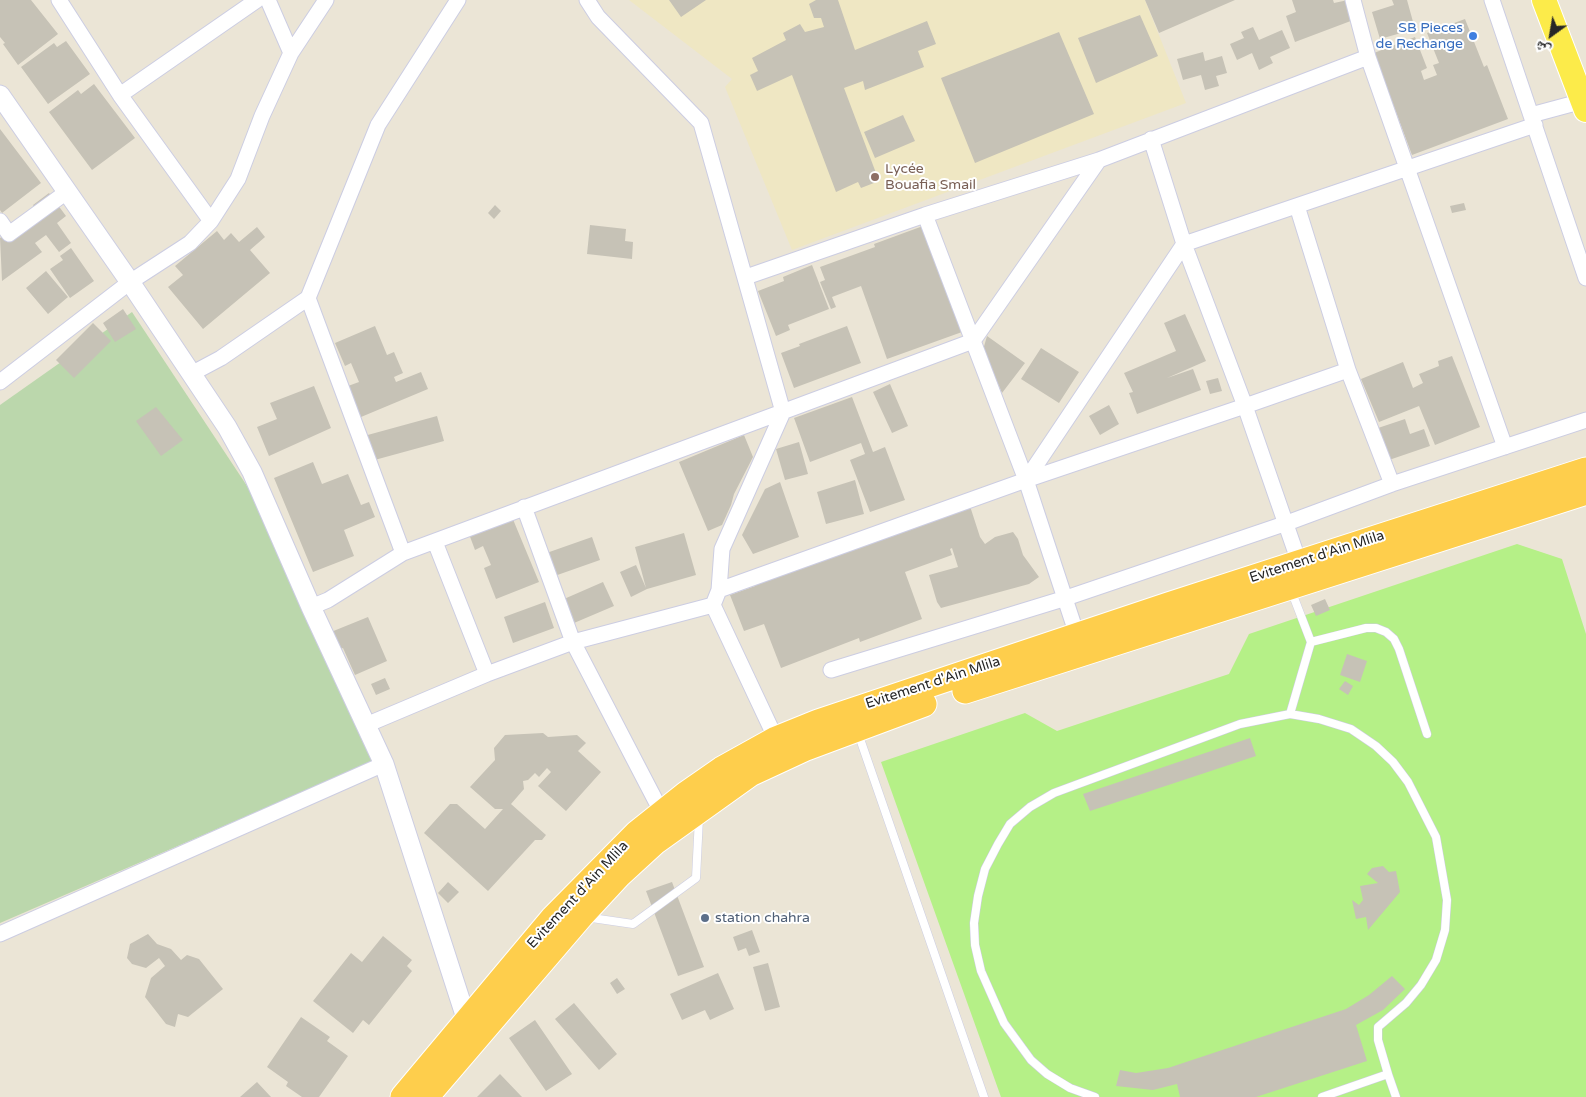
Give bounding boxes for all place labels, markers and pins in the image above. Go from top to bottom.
place label: SB Pieces de Rechange [1376,20,1463,52]
marker: SB Pieces de Rechange [1467,30,1479,42]
place label: Lycée Bouafia Smail [885,161,976,193]
marker: Lycée Bouafia Smail [869,171,881,183]
place label: station chahra [715,910,810,926]
marker: station chahra [699,912,711,924]

